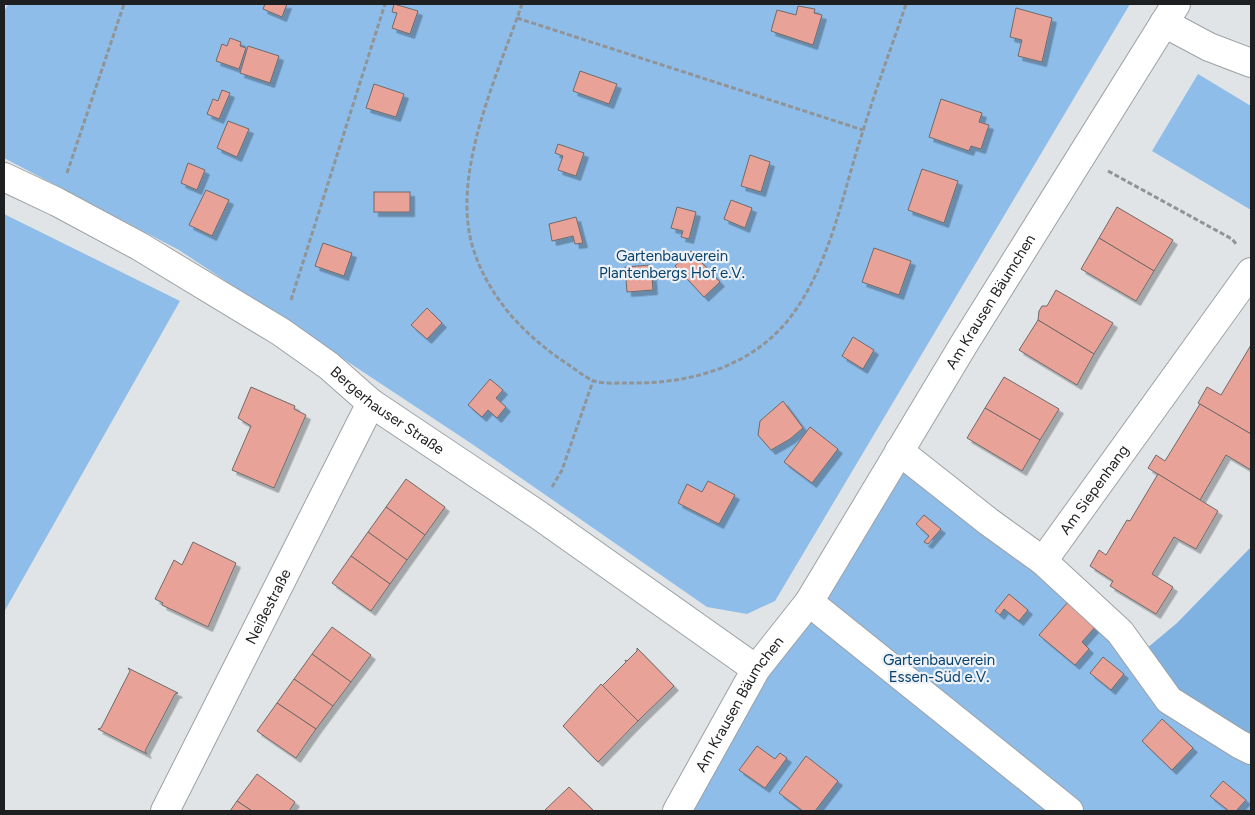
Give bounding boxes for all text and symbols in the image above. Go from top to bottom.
street label: Am Krausen Bäumchen [942,231,1039,372]
park label: Gartenbauverein Plantenbergs Hof e.V. [599,247,745,282]
street label: Bergerhauser Straße [327,362,448,458]
street label: Am Siepenhang [1056,441,1133,538]
street label: Neißestraße [242,566,295,647]
street label: Am Krausen Bäumchen [692,633,787,775]
park label: Gartenbauverein Essen-Süd e.V. [883,651,995,686]

